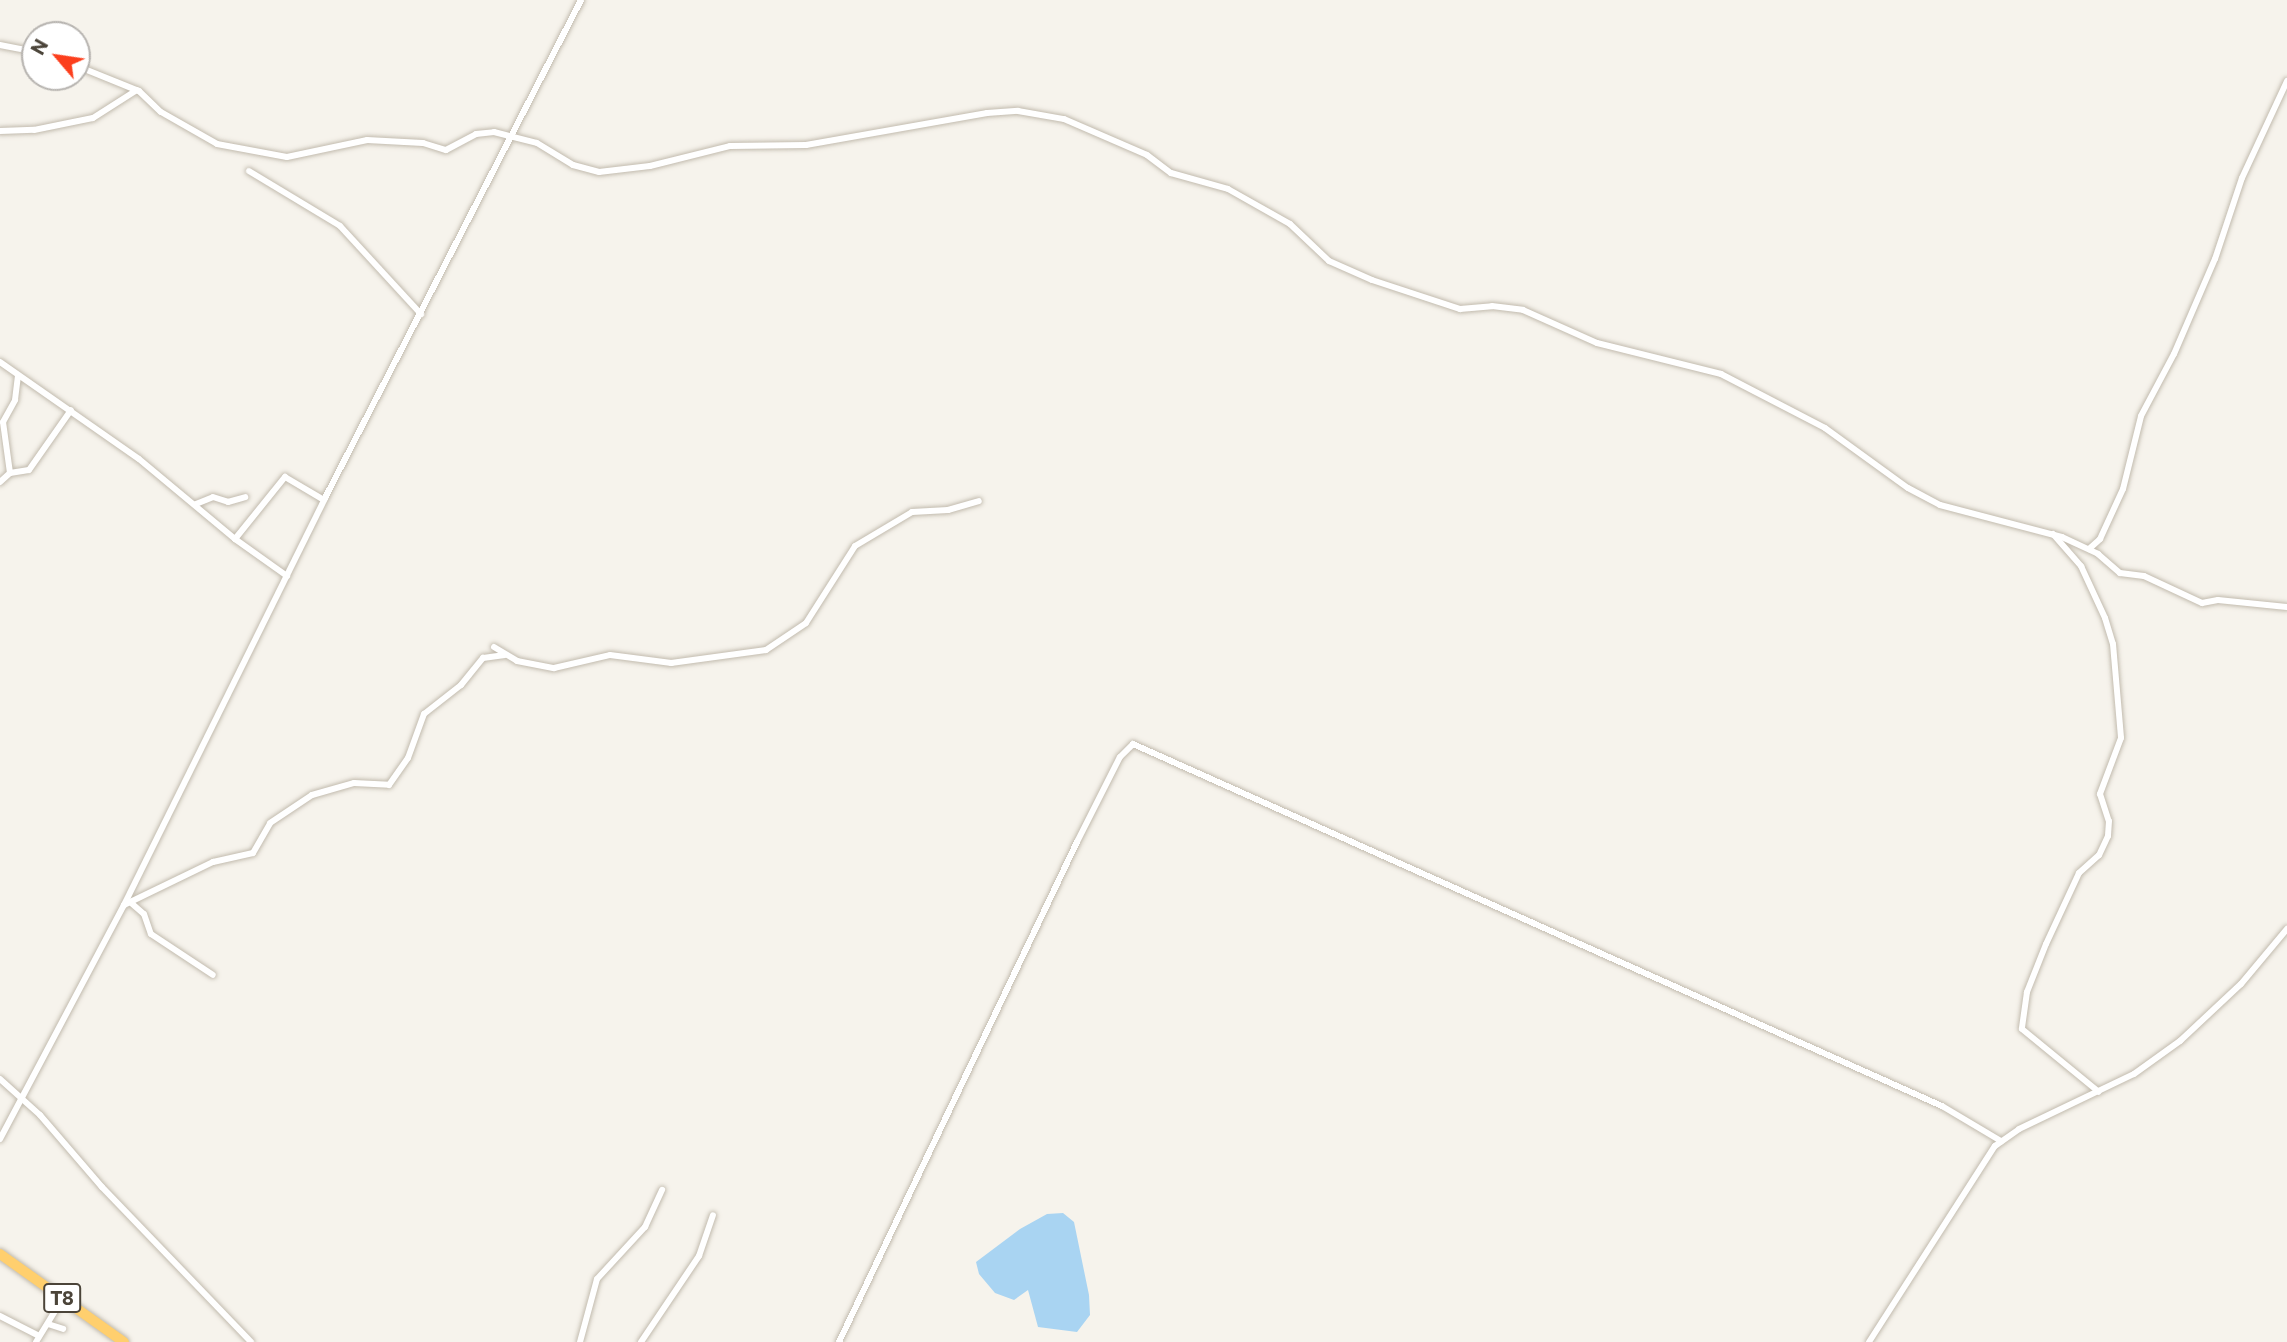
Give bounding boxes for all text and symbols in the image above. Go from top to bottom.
north arrow [21,21,91,91]
text: N [25,35,52,58]
road number: T8 [43,1282,81,1314]

